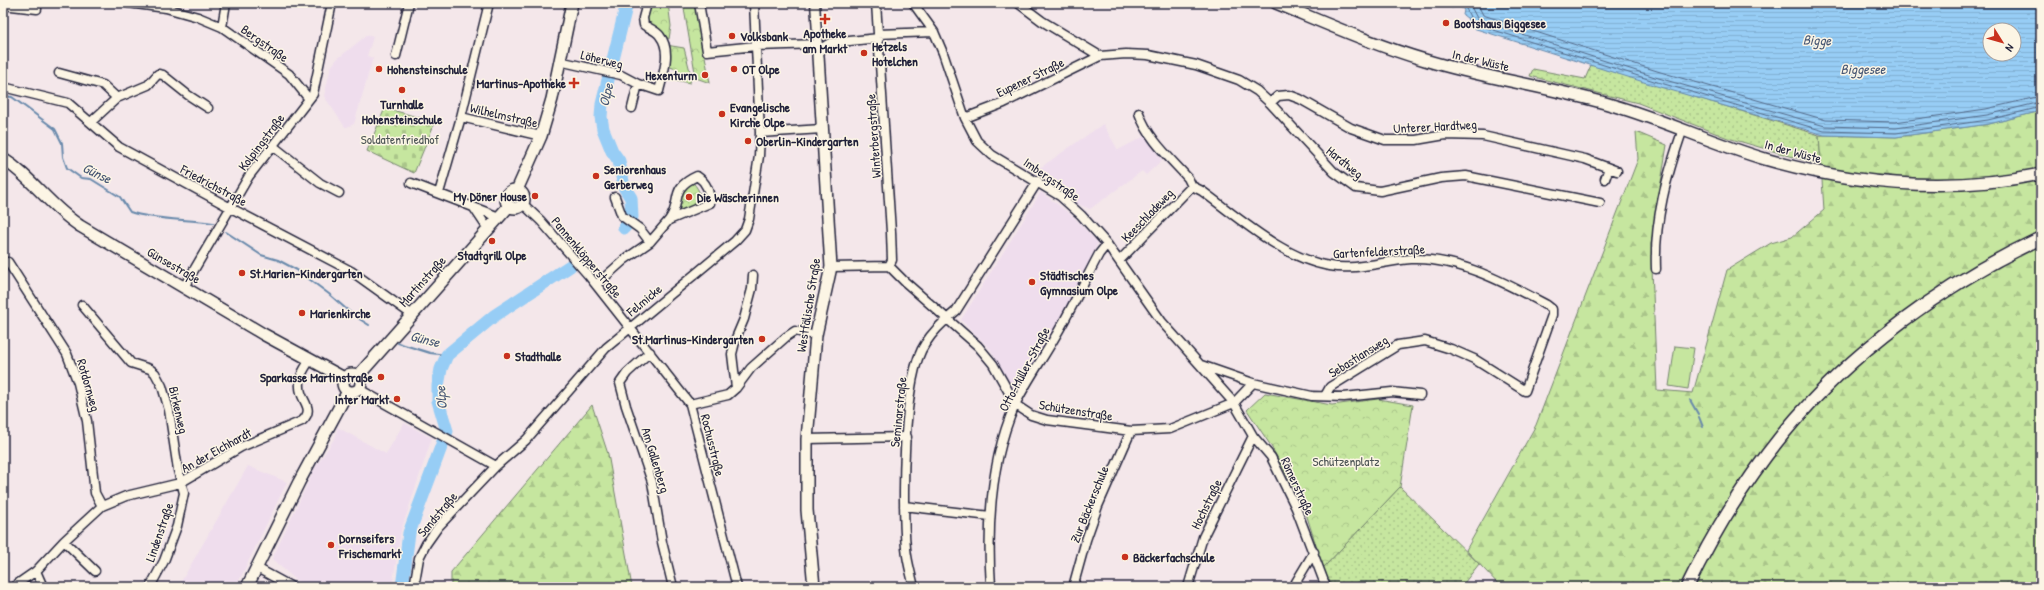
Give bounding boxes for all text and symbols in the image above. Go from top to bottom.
marker: Apotheke am Markt [820,14,830,24]
place label: Bootshaus Biggesee [1454,14,1547,33]
marker: Bootshaus Biggesee [1441,18,1451,28]
street label: Bergstraße [238,20,292,66]
north arrow [1982,22,2022,62]
place label: Apotheke am Markt [803,24,848,57]
place label: Volksbank [740,27,789,45]
water label: Bigge [1803,30,1833,51]
marker: Volksbank [727,31,737,41]
place label: Hetzels Hotelchen [872,37,918,70]
text: N [2003,41,2017,55]
street label: Löherweg [579,45,625,73]
street label: In der Wüste [1451,45,1511,75]
marker: Hetzels Hotelchen [859,48,869,58]
street label: Eupener Straße [993,53,1067,101]
water label: Biggesee [1841,59,1887,79]
place label: Hohensteinschule [387,60,468,78]
place label: OT Olpe [742,60,781,79]
marker: Hohensteinschule [374,64,384,74]
marker: OT Olpe [729,64,739,74]
place label: Hexenturm [645,66,697,84]
marker: Hexenturm [700,70,710,80]
place label: Martinus-Apotheke [477,74,567,93]
marker: Martinus-Apotheke [569,78,579,88]
water label: Olpe [594,80,619,108]
marker: Turnhalle Hohensteinschule [397,85,407,95]
street label: Winterbergstraße [861,93,885,179]
place label: Turnhalle Hohensteinschule [362,95,443,128]
street label: Wilhelmstraße [468,98,540,132]
place label: Evangelische Kirche Olpe [730,98,791,132]
marker: Evangelische Kirche Olpe [717,109,727,119]
street label: Kolpingstraße [234,110,288,174]
street label: Unterer Hardtweg [1393,115,1477,137]
park label: Soldatenfriedhof [361,130,440,148]
place label: Oberlin-Kindergarten [756,132,859,151]
street label: In der Wüste [1763,135,1823,167]
marker: Oberlin-Kindergarten [743,136,753,146]
street label: Hardtweg [1323,142,1367,183]
street label: Imbergstraße [1020,153,1084,205]
water label: Günse [80,158,116,188]
street label: Friedrichstraße [177,159,250,210]
place label: Seniorenhaus Gerberweg [604,160,666,194]
marker: Seniorenhaus Gerberweg [591,171,601,181]
street label: Keeschladeweg [1117,184,1177,246]
place label: My Döner House [454,187,528,206]
place label: Die Wäscherinnen [697,188,779,206]
marker: My Döner House [530,191,540,201]
marker: Die Wäscherinnen [684,192,694,202]
street label: Pannenklöpperstraße [548,212,626,302]
marker: Stadtgrill Olpe [487,236,497,246]
street label: Gartenfelderstraße [1333,240,1425,262]
street label: Günsestraße [144,242,204,288]
place label: Stadtgrill Olpe [458,246,527,265]
street label: Martinstraße [394,252,450,310]
street label: Westfälische Straße [792,257,824,353]
place label: St.Marien-Kindergarten [250,264,363,283]
place label: Städtisches Gymnasium Olpe [1040,266,1119,300]
marker: St.Marien-Kindergarten [237,268,247,278]
marker: Städtisches Gymnasium Olpe [1027,277,1037,287]
street label: Felmicke [622,280,665,321]
place label: Marienkirche [310,304,372,322]
marker: Marienkirche [297,308,307,318]
street label: Otto-Müller-Straße [994,324,1054,414]
water label: Günse [408,326,443,352]
place label: St.Martinus-Kindergarten [632,330,754,349]
street label: Sebastiansweg [1325,331,1391,381]
marker: St.Martinus-Kindergarten [757,334,767,344]
place label: Stadthalle [515,347,562,365]
marker: Stadthalle [502,351,512,361]
street label: Rotdornweg [73,357,105,414]
place label: Sparkasse Martinstraße [260,368,374,387]
marker: Sparkasse Martinstraße [376,372,386,382]
street label: Seminarstraße [885,376,911,448]
water label: Olpe [430,384,452,410]
street label: Birkenweg [165,385,193,436]
place label: Inter Markt [335,390,390,408]
marker: Inter Markt [392,394,402,404]
street label: Schützenstraße [1038,395,1114,425]
street label: Rochusstraße [697,412,729,478]
street label: An der Eichhardt [178,423,255,477]
street label: Am Gallenberg [638,425,675,495]
park label: Schützenplatz [1313,452,1380,470]
street label: Römerstraße [1277,454,1319,518]
street label: Zur Bäckerschule [1065,463,1113,545]
street label: Hochstraße [1186,476,1226,532]
street label: Sandstraße [413,488,461,540]
street label: Lindenstraße [140,500,178,564]
place label: Dornseifers Frischemarkt [338,529,402,562]
marker: Dornseifers Frischemarkt [326,540,336,550]
place label: Bäckerfachschule [1133,548,1216,566]
marker: Bäckerfachschule [1120,552,1130,562]

